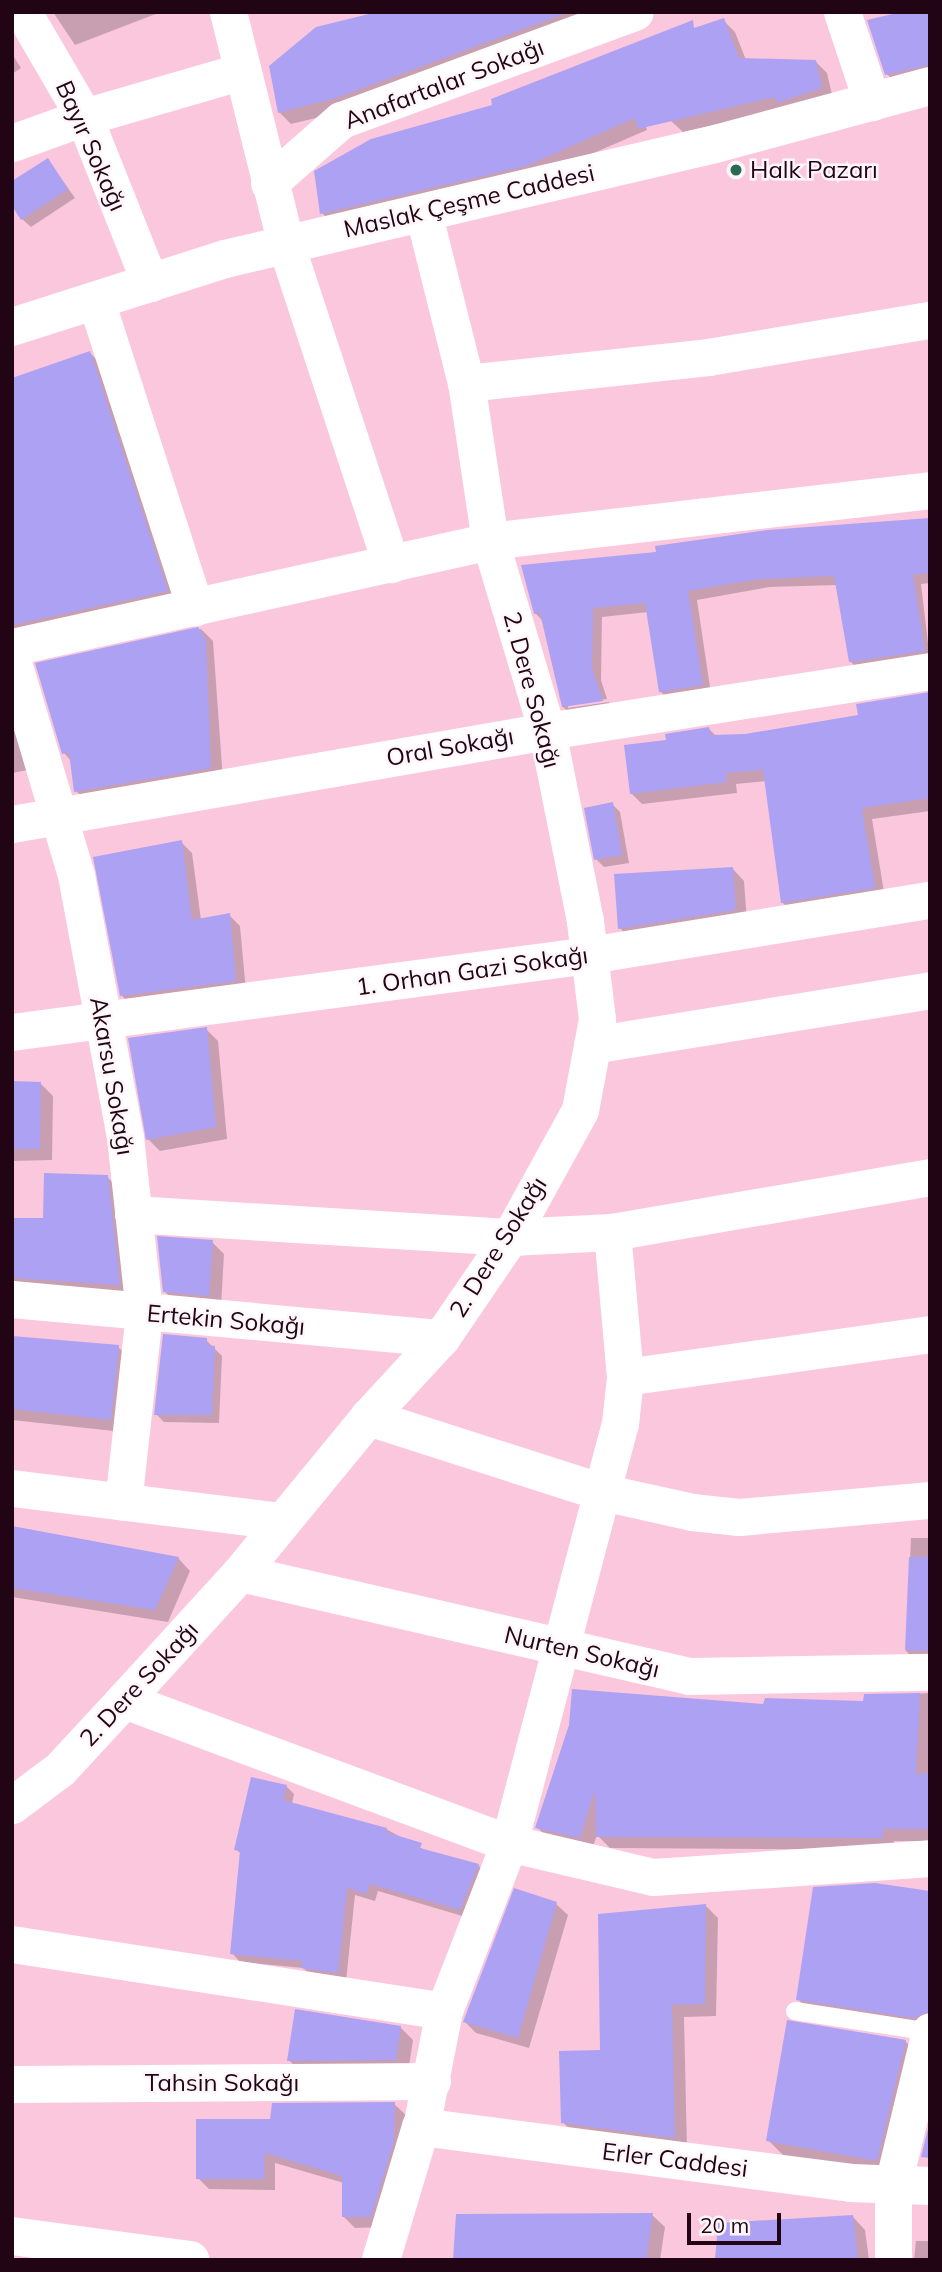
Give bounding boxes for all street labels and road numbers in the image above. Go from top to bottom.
street label: Anafartalar Sokağı [340,33,548,135]
street label: Bayır Sokağı [49,76,133,216]
street label: Maslak Çeşme Caddesi [341,158,597,244]
street label: 2. Dere Sokağı [497,609,567,771]
street label: Oral Sokağı [384,722,516,772]
street label: 1. Orhan Gazi Sokağı [354,940,590,1002]
street label: Akarsu Sokağı [84,995,140,1157]
street label: 2. Dere Sokağı [443,1171,553,1323]
street label: Ertekin Sokağı [146,1299,306,1341]
street label: 2. Dere Sokağı [74,1615,204,1753]
street label: Nurten Sokağı [502,1620,662,1684]
street label: Tahsin Sokağı [145,2069,299,2097]
street label: Erler Caddesi [601,2137,749,2183]

